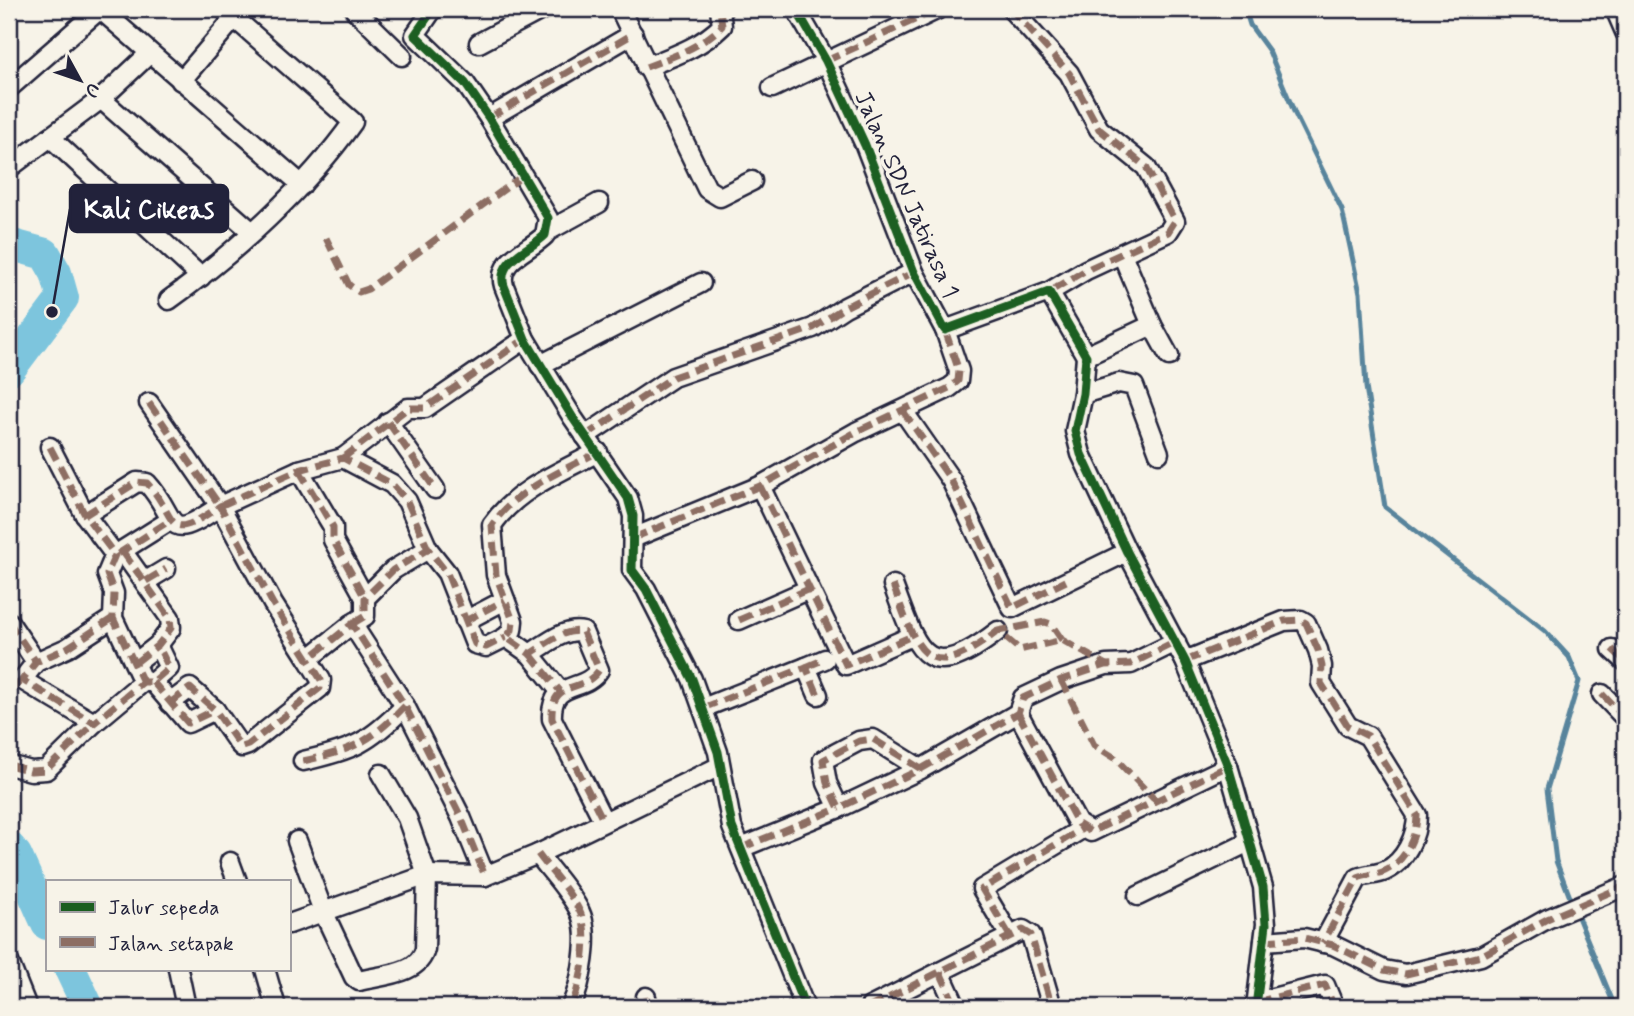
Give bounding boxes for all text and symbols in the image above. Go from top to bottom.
north arrow [46,46,116,116]
text: U [78,77,105,103]
street label: Jalan SDN Jatirasa 1 [846,87,966,303]
callout: Kali Cikeas [70,185,228,232]
text: Kali Cikeas [84,194,214,228]
legend [46,880,290,970]
text: Jalur sepeda [108,894,219,922]
text: Jalan setapak [108,930,234,958]

